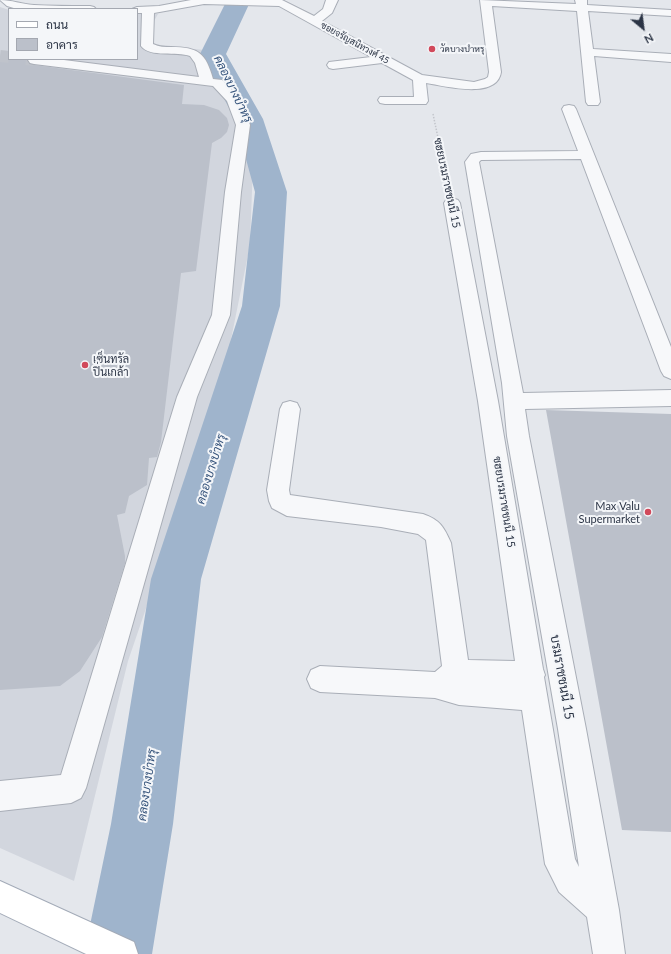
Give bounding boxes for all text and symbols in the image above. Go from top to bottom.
legend [8,8,138,60]
north arrow [623,8,663,48]
text: ถนน [46,17,68,32]
street label: ซอยจรัญสนิทวงศ์ 45 [319,20,391,66]
text: N [642,31,656,47]
text: อาคาร [46,37,78,52]
marker: วัดบางบำหรุ [427,44,437,54]
place label: วัดบางบำหรุ [440,44,484,54]
water label: คลองบางบำหรุ [211,53,255,125]
street label: ซฮยบรมราชชนนี 15 [431,137,463,229]
place label: เซ็นทรัล ปิ่นเกล้า [93,352,129,378]
marker: เซ็นทรัล ปิ่นเกล้า [80,360,90,370]
water label: คลองบางบำหรุ [193,432,229,506]
street label: ซฮยบรมราชชนนี 15 [490,456,518,548]
place label: Max Valu Supermarket [579,499,640,525]
marker: Max Valu Supermarket [643,507,653,517]
street label: บรมราชชนนี 15 [547,633,577,721]
water label: คลองบางบำหรุ [135,748,159,822]

